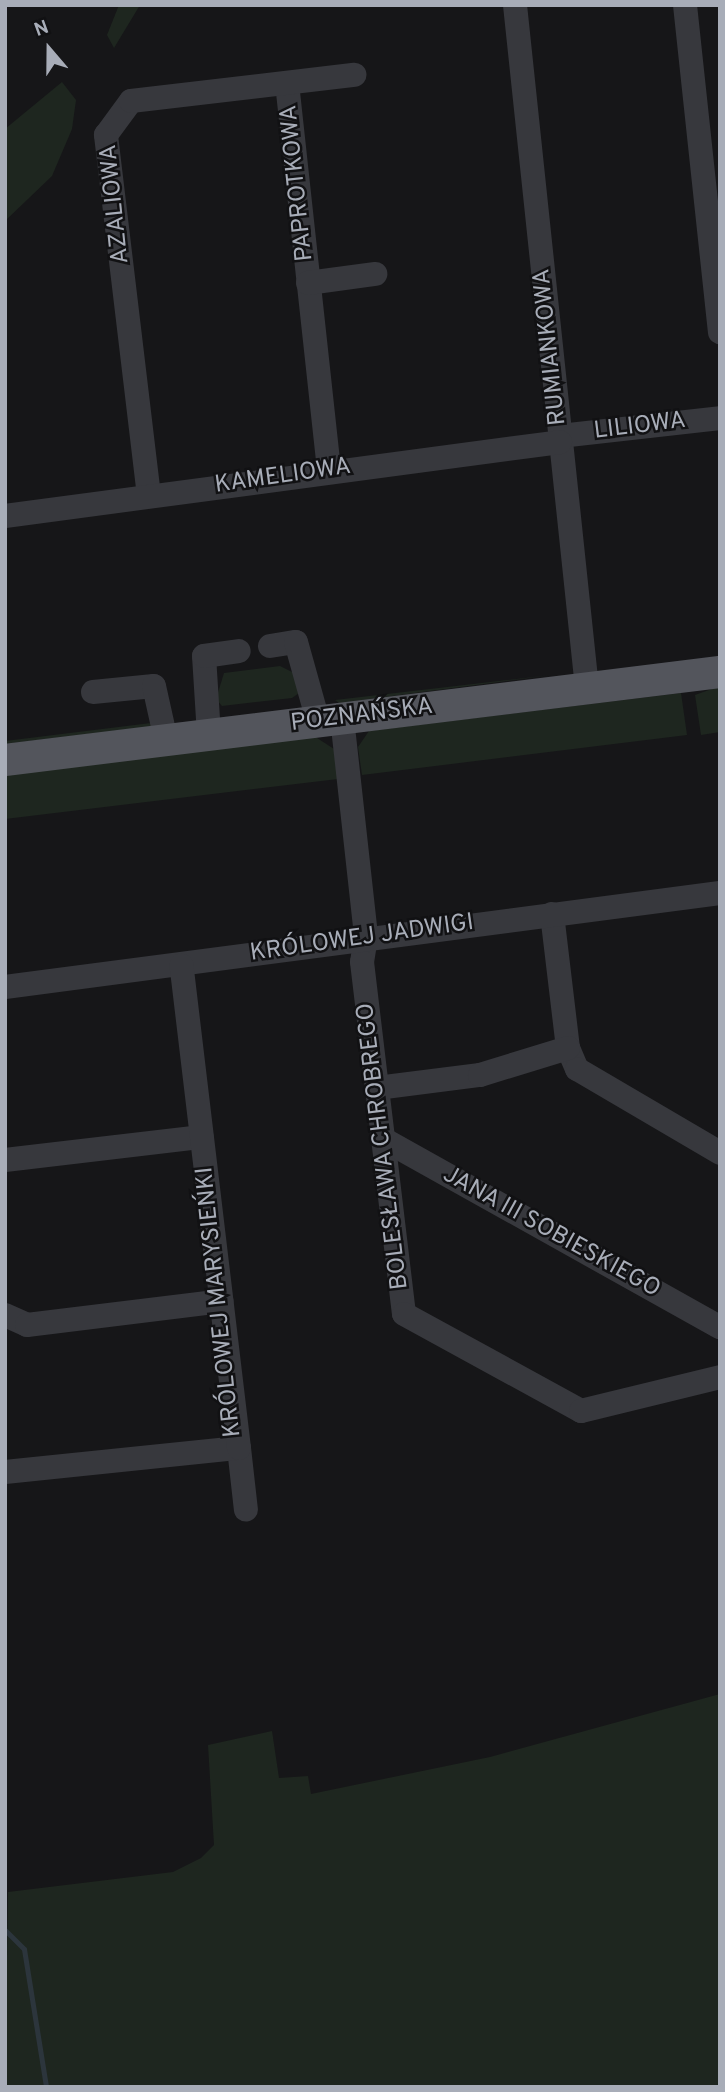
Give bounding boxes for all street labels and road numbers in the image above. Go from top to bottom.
street label: PAPROTKOWA [275,103,321,263]
street label: AZALIOWA [95,143,137,265]
street label: RUMIANKOWA [528,267,574,427]
street label: LILIOWA [592,407,688,447]
street label: KAMELIOWA [213,453,353,501]
street label: POZNAŃSKA [289,693,435,739]
street label: KRÓLOWEJ JADWIGI [248,909,476,969]
street label: BOLESŁAWA CHROBREGO [352,1000,416,1292]
street label: JANA III SOBIESKIEGO [437,1161,665,1305]
street label: KRÓLOWEJ MARYSIEŃKI [191,1165,249,1439]

